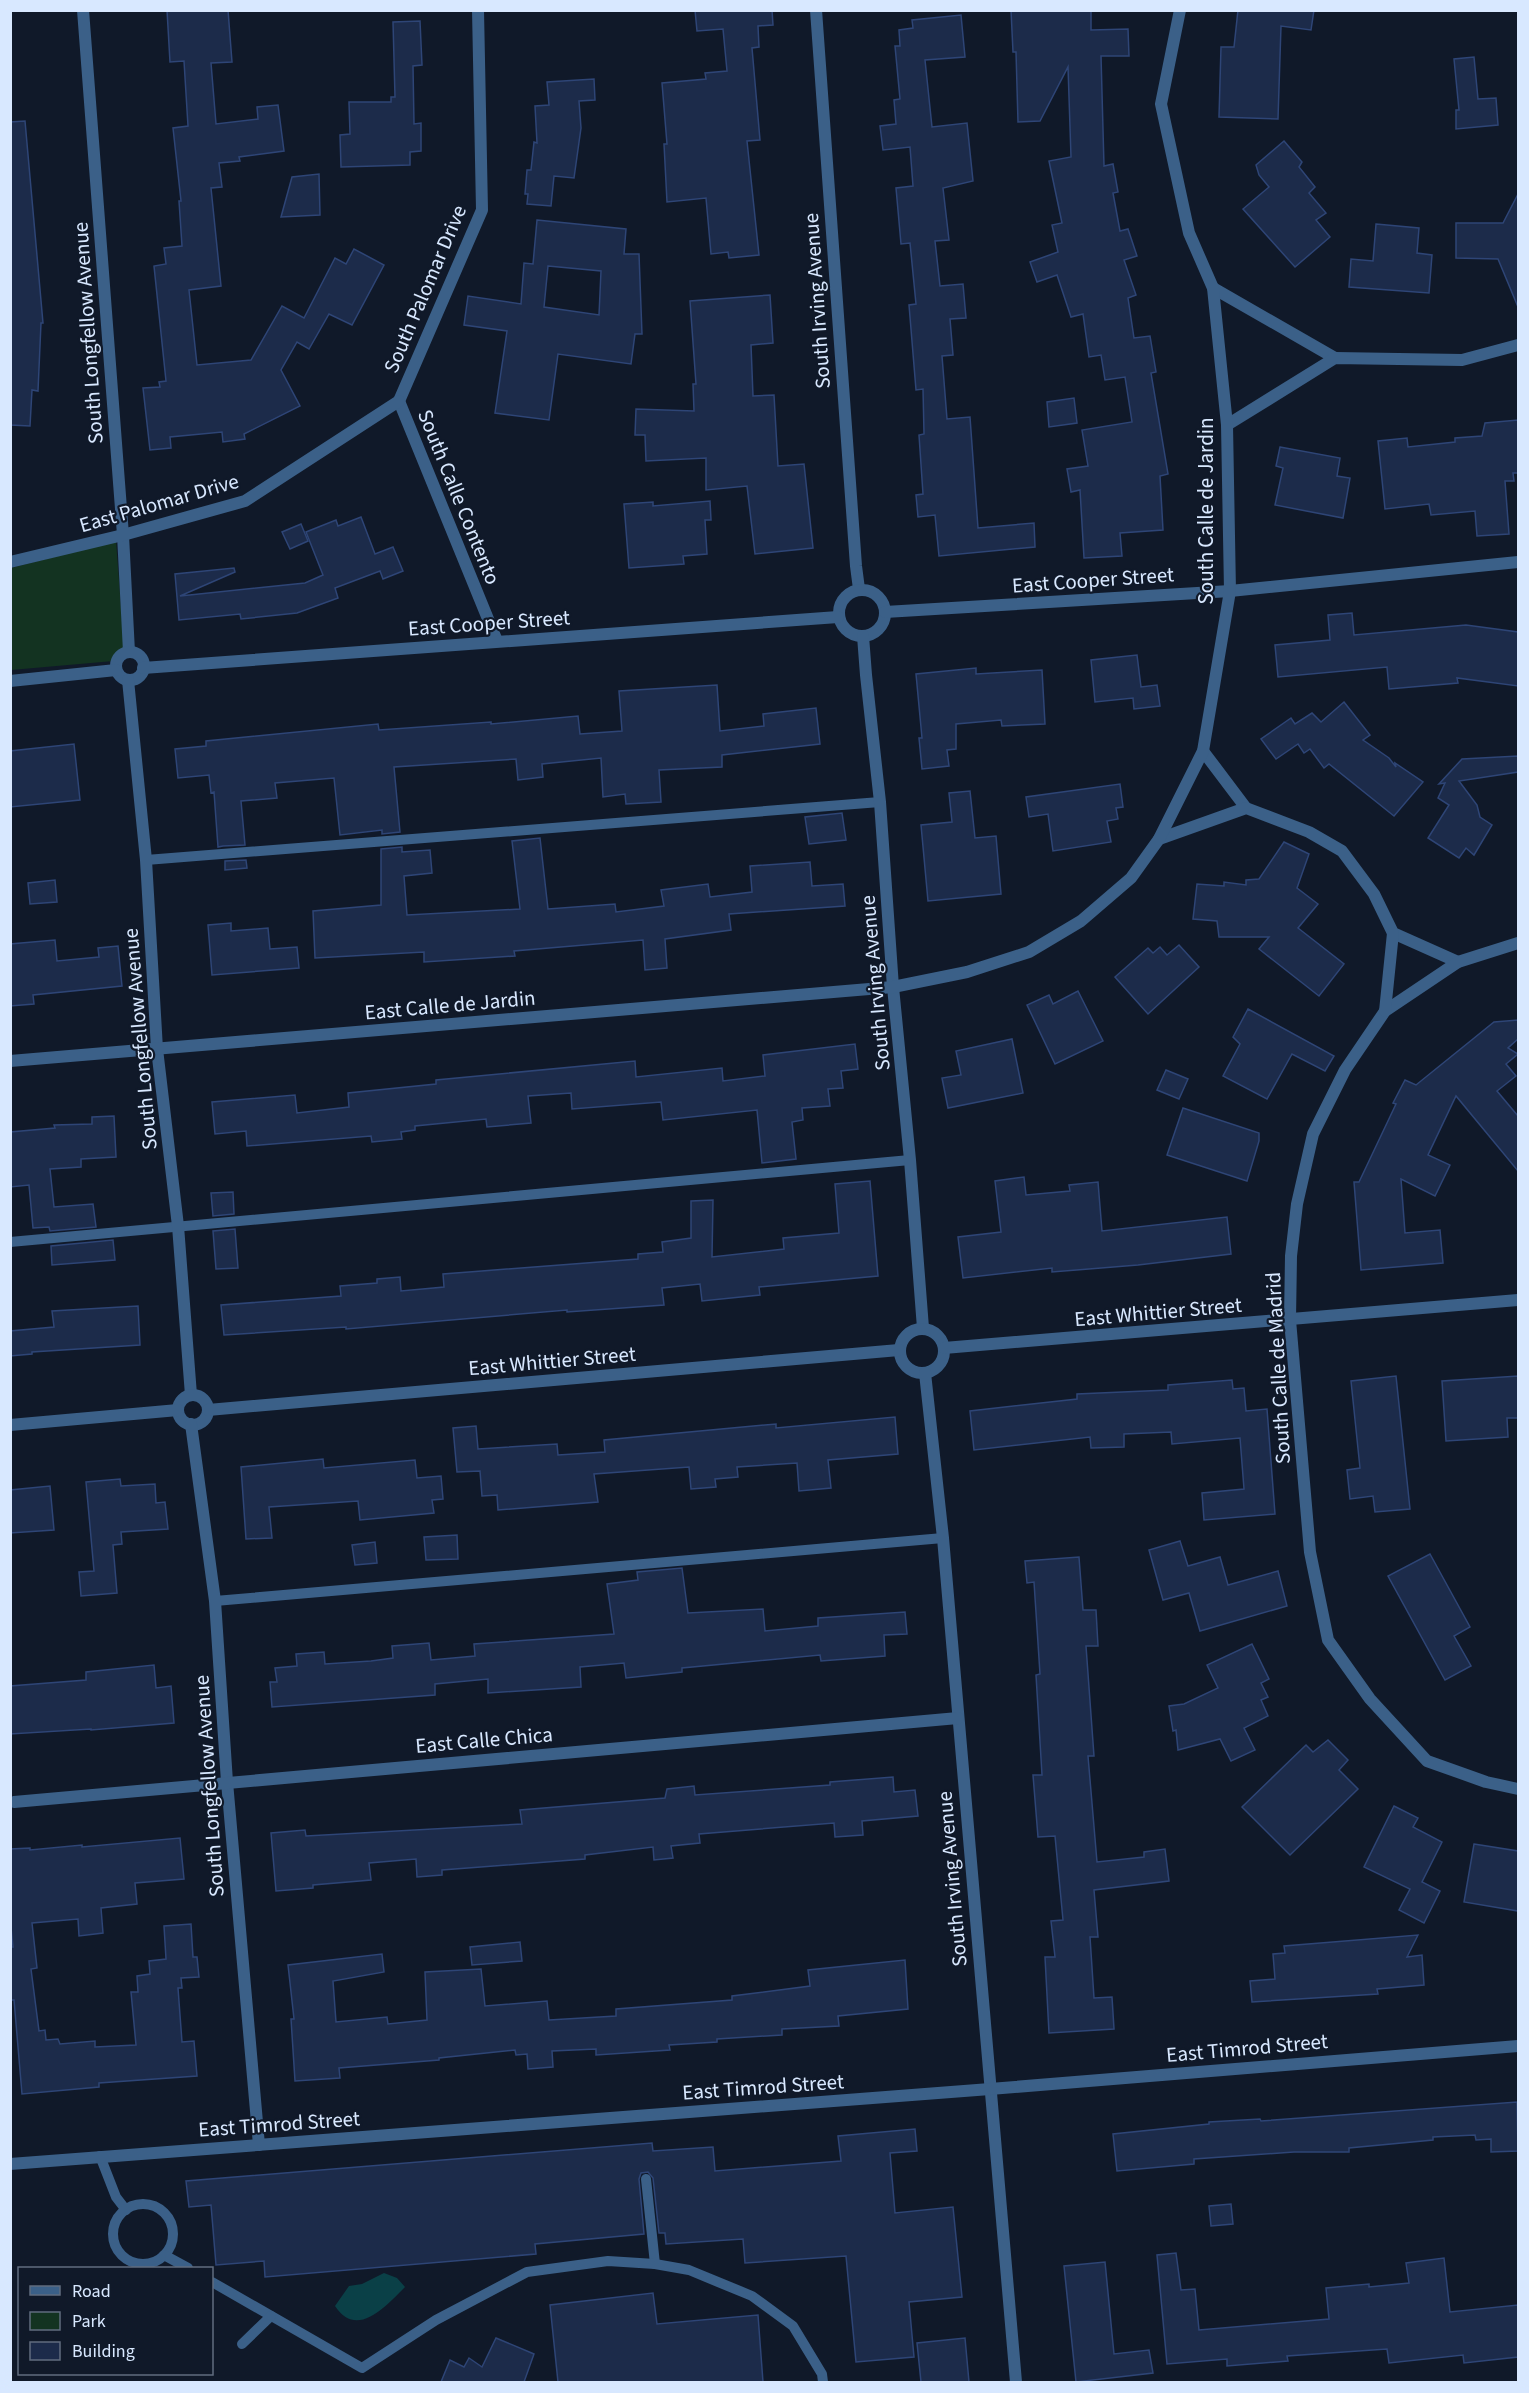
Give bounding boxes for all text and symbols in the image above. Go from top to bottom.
street label: South Palomar Drive [376,200,474,378]
street label: South Irving Avenue [796,212,838,390]
street label: South Longfellow Avenue [65,221,111,445]
street label: South Calle Contento [410,405,508,589]
street label: South Calle de Jardin [1191,418,1221,604]
street label: East Palomar Drive [76,466,242,540]
street label: East Cooper Street [1011,559,1175,601]
street label: East Cooper Street [407,602,571,644]
street label: South Irving Avenue [852,894,898,1072]
street label: South Longfellow Avenue [115,927,165,1151]
street label: East Calle de Jardin [363,983,537,1027]
street label: South Calle de Madrid [1258,1271,1298,1465]
street label: East Whittier Street [1073,1290,1243,1334]
street label: East Whittier Street [467,1339,637,1383]
street label: South Longfellow Avenue [186,1674,232,1898]
street label: East Calle Chica [414,1719,554,1761]
street label: South Irving Avenue [929,1790,975,1968]
street label: East Timrod Street [1165,2026,1329,2070]
street label: East Timrod Street [681,2066,845,2108]
street label: East Timrod Street [197,2103,361,2145]
legend [18,2267,213,2375]
text: Road [72,2279,111,2304]
text: Park [72,2309,106,2334]
text: Building [72,2339,135,2364]

